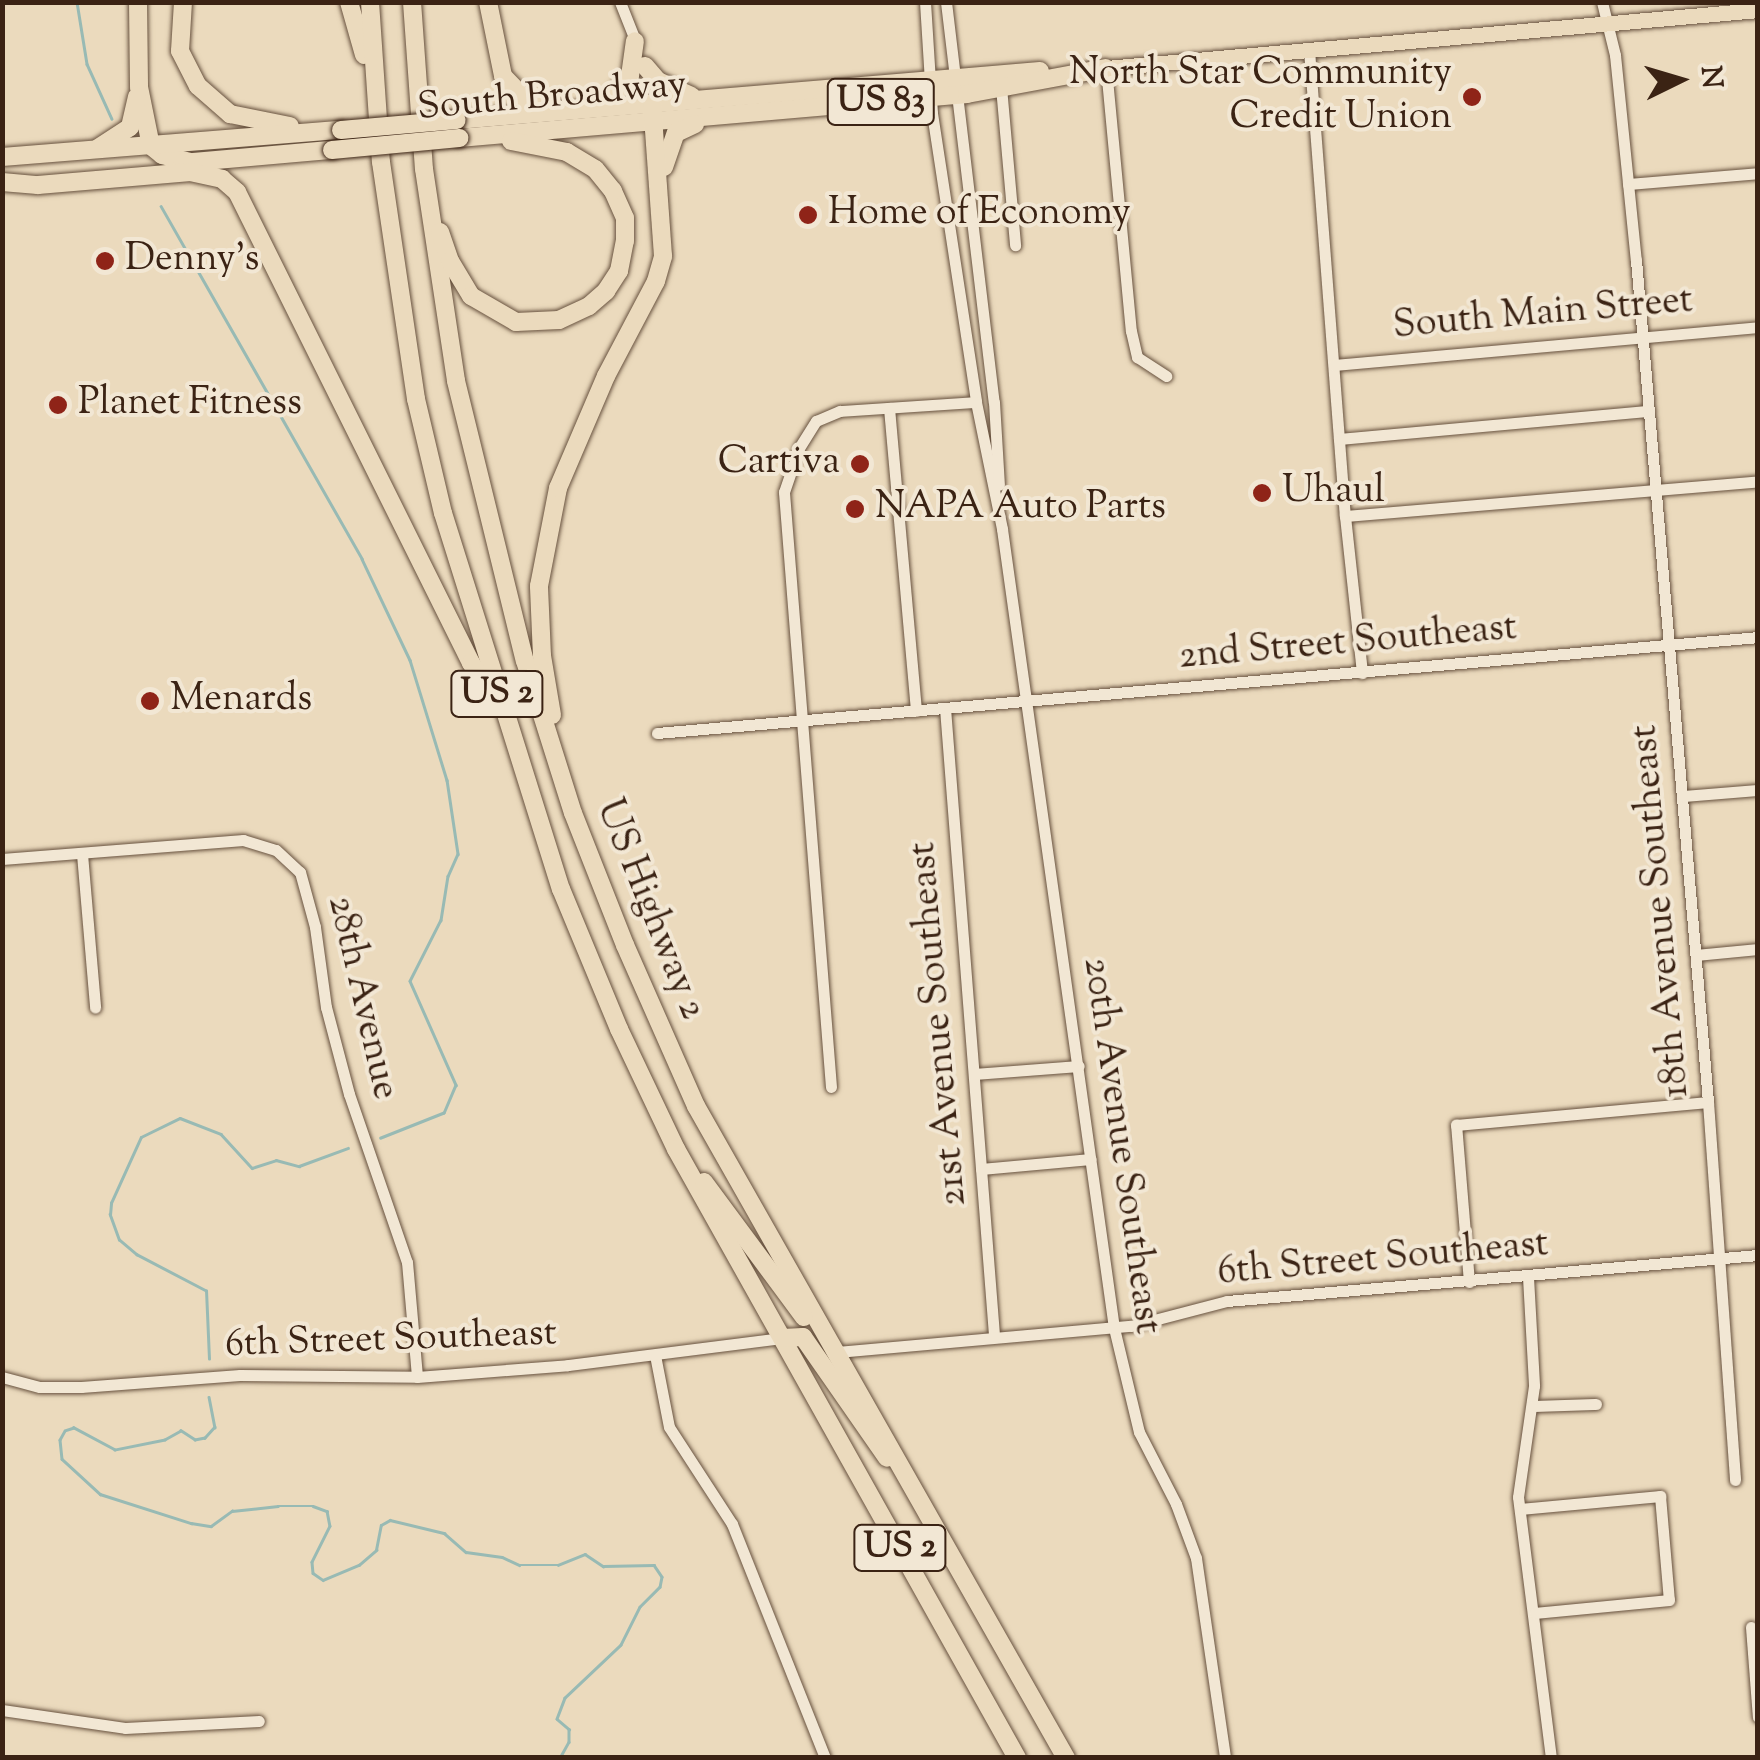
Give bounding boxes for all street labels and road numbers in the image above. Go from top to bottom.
street label: South Broadway [415,64,689,132]
road number: US 83 [826,72,936,132]
street label: South Main Street [1391,279,1695,351]
street label: 2nd Street Southeast [1177,607,1519,681]
road number: US 2 [450,664,544,724]
street label: 18th Avenue Southeast [1623,723,1701,1099]
street label: US Highway 2 [584,793,714,1027]
street label: 21st Avenue Southeast [901,840,979,1208]
street label: 28th Avenue [315,892,407,1104]
street label: 20th Avenue Southeast [1071,955,1169,1337]
street label: 6th Street Southeast [1216,1223,1550,1297]
street label: 6th Street Southeast [224,1312,558,1370]
road number: US 2 [852,1518,948,1578]

